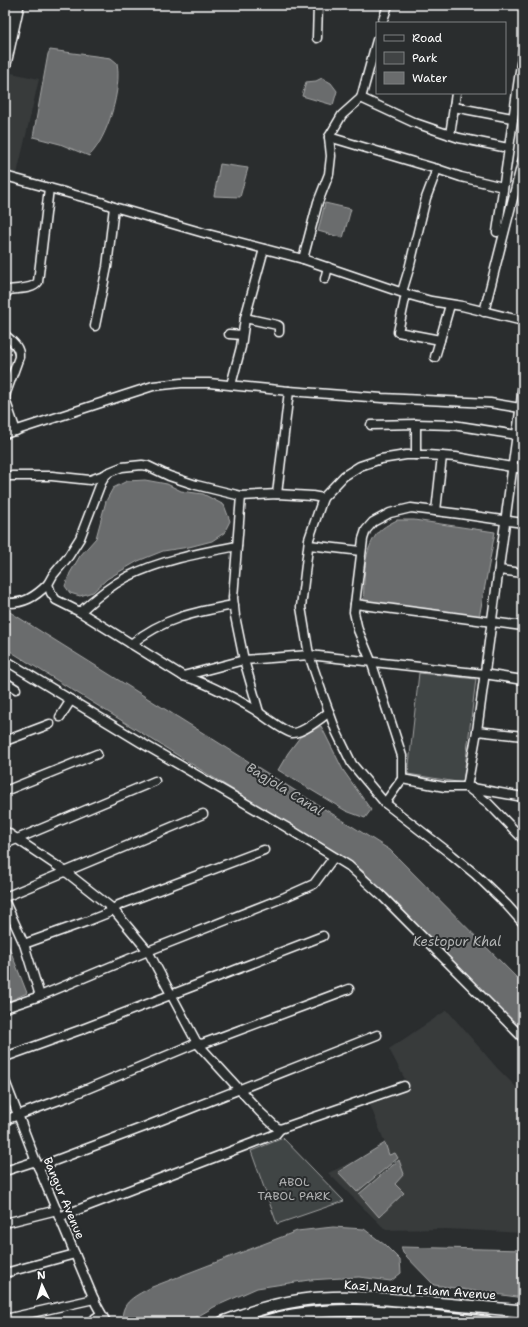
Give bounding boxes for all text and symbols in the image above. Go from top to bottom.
legend [376,22,506,94]
text: Road [412,30,443,46]
text: Park [412,50,438,66]
text: Water [412,70,448,86]
water label: Bagjola Canal [243,759,327,819]
water label: Kestopur Khal [413,933,501,950]
street label: Bangur Avenue [39,1154,89,1242]
park label: ABOL TABOL PARK [258,1174,331,1204]
north arrow [22,1265,62,1305]
text: N [36,1268,46,1283]
street label: Kazi Nazrul Islam Avenue [343,1277,497,1303]

